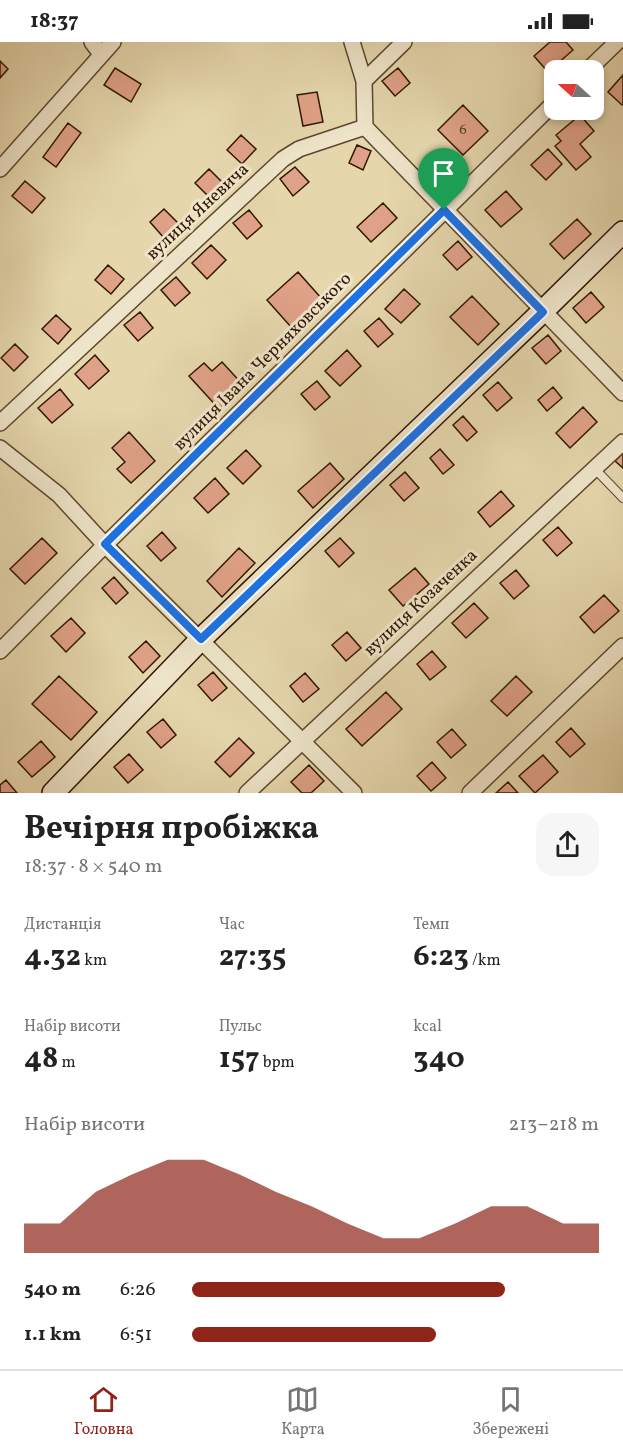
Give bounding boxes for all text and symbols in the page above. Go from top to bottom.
text: 18:37 [30,6,79,37]
north arrow [544,60,604,120]
map controls [544,60,604,120]
house number: 6 [459,120,467,141]
pin [418,148,469,210]
icon: arrive [427,157,460,190]
street label: вулиця Яневича [141,158,255,266]
street label: вулиця Івана Черняховського [168,267,358,457]
street label: вулиця Козаченка [359,544,483,662]
text: Вечірня пробіжка [24,807,319,853]
button: share [536,813,599,876]
text: 18:37 · 8 × 540 m [24,853,163,881]
text: Дистанція [24,914,101,936]
text: Час [219,914,245,936]
text: Темп [413,914,449,936]
text: 4.32 [24,936,81,978]
text: 27:35 [219,936,287,978]
text: 6:23 [413,936,469,978]
text: km [81,950,107,972]
text: /km [469,950,501,972]
text: Набір висоти [24,1016,121,1038]
text: Пульс [219,1016,262,1038]
text: kcal [413,1016,442,1038]
text: 48 [24,1038,58,1080]
text: 157 [219,1038,260,1080]
text: 340 [413,1038,465,1080]
text: m [58,1052,76,1074]
text: bpm [260,1052,295,1074]
text: Набір висоти [24,1111,145,1139]
text: 213–218 m [509,1111,599,1139]
text: 540 m [24,1276,81,1304]
text: 6:26 [120,1276,156,1304]
text: 1.1 km [24,1321,81,1349]
text: 6:51 [120,1321,152,1349]
tab: Головна [74,1383,133,1441]
tab: Карта [281,1383,325,1441]
tab: Збережені [473,1383,549,1441]

